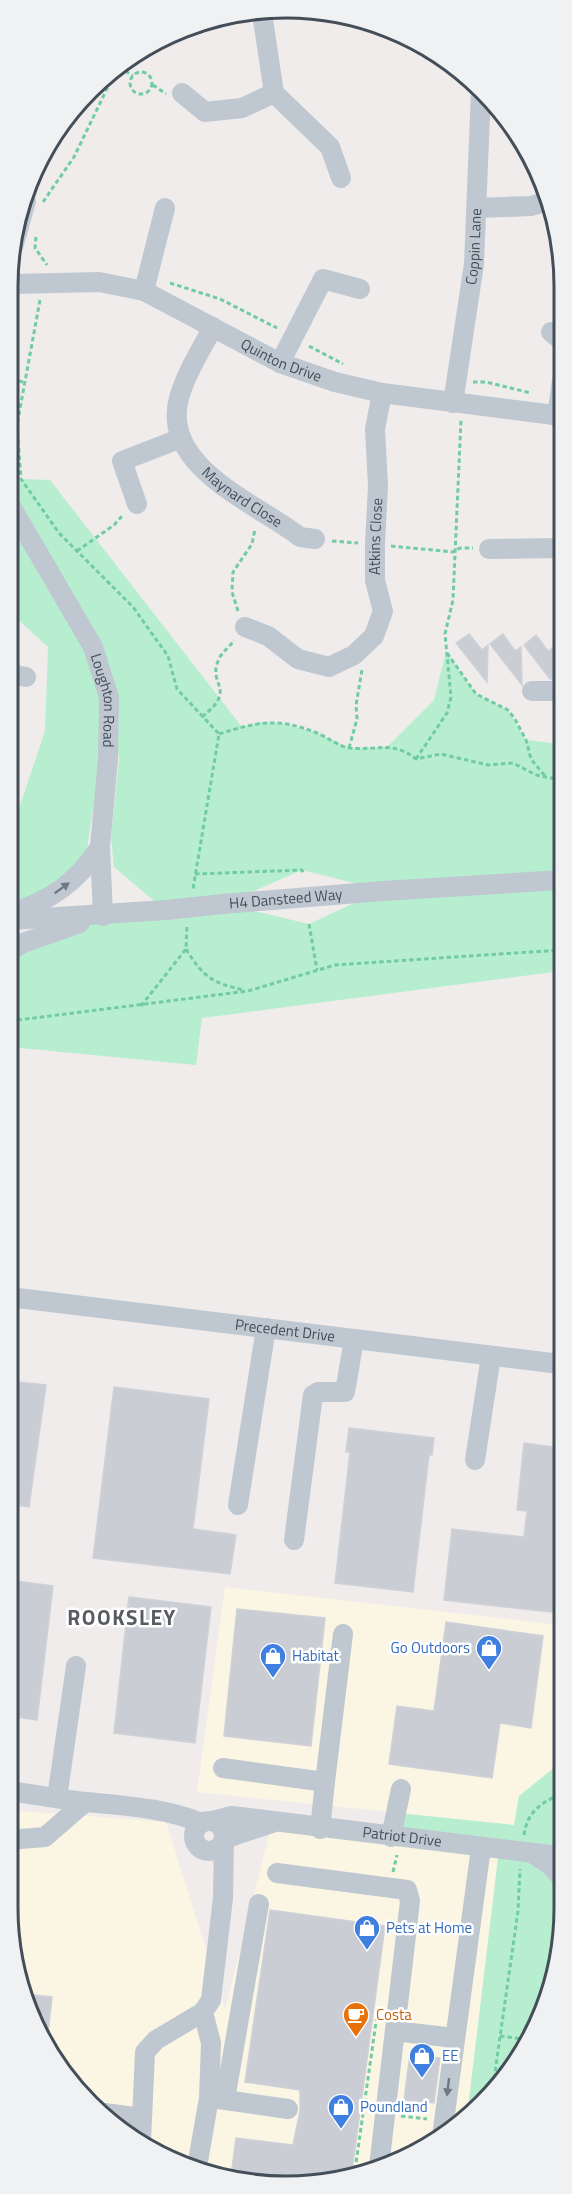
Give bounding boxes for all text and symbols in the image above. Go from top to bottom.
street label: Coppin Lane [459,208,487,286]
street label: Quinton Drive [237,332,325,388]
street label: Maynard Close [197,461,287,533]
street label: Atkins Close [363,497,388,575]
street label: Loughton Road [85,650,121,748]
street label: H4 Dansteed Way [228,882,343,914]
one-way arrow [55,883,70,895]
street label: Precedent Drive [234,1313,336,1348]
district label: ROOKSLEY [67,1601,177,1633]
shop icon: Go Outdoors [474,1633,504,1671]
place label: Go Outdoors [390,1636,470,1659]
shop icon: Habitat [258,1641,288,1679]
place label: Habitat [292,1644,340,1667]
street label: Patriot Drive [361,1820,443,1853]
shop icon: Pets at Home [352,1913,382,1951]
place label: Pets at Home [386,1916,472,1939]
cafe icon: Costa [341,2000,371,2038]
place label: Costa [376,2003,412,2026]
shop icon: EE [407,2041,437,2079]
place label: EE [442,2044,459,2067]
one-way arrow [444,2077,453,2096]
shop icon: Poundland [326,2092,356,2130]
place label: Poundland [360,2095,428,2118]

